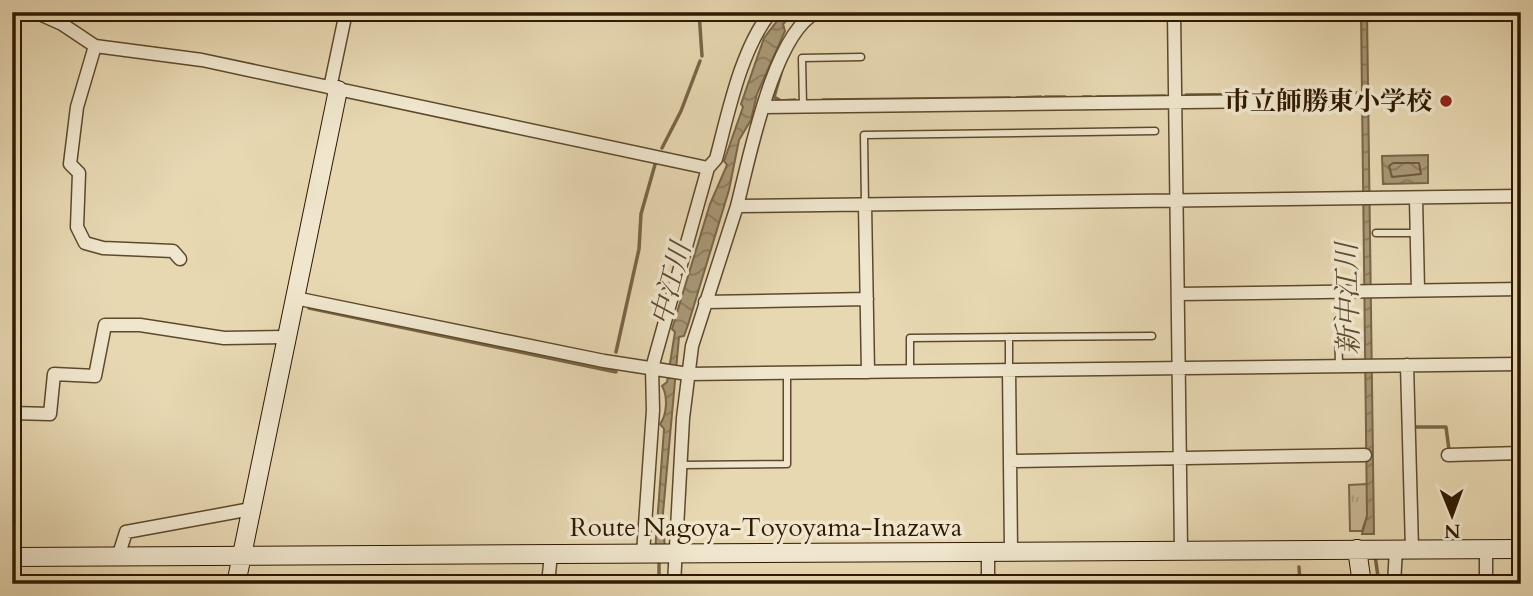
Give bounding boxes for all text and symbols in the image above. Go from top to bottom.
place label: 市立師勝東小学校 [1224,84,1432,119]
marker: 市立師勝東小学校 [1438,93,1454,109]
water label: 中江川 [642,236,701,329]
water label: 新中江川 [1328,240,1368,355]
north arrow [1418,480,1488,550]
street label: Route Nagoya-Toyoyama-Inazawa [570,510,962,545]
text: N [1443,518,1461,544]

